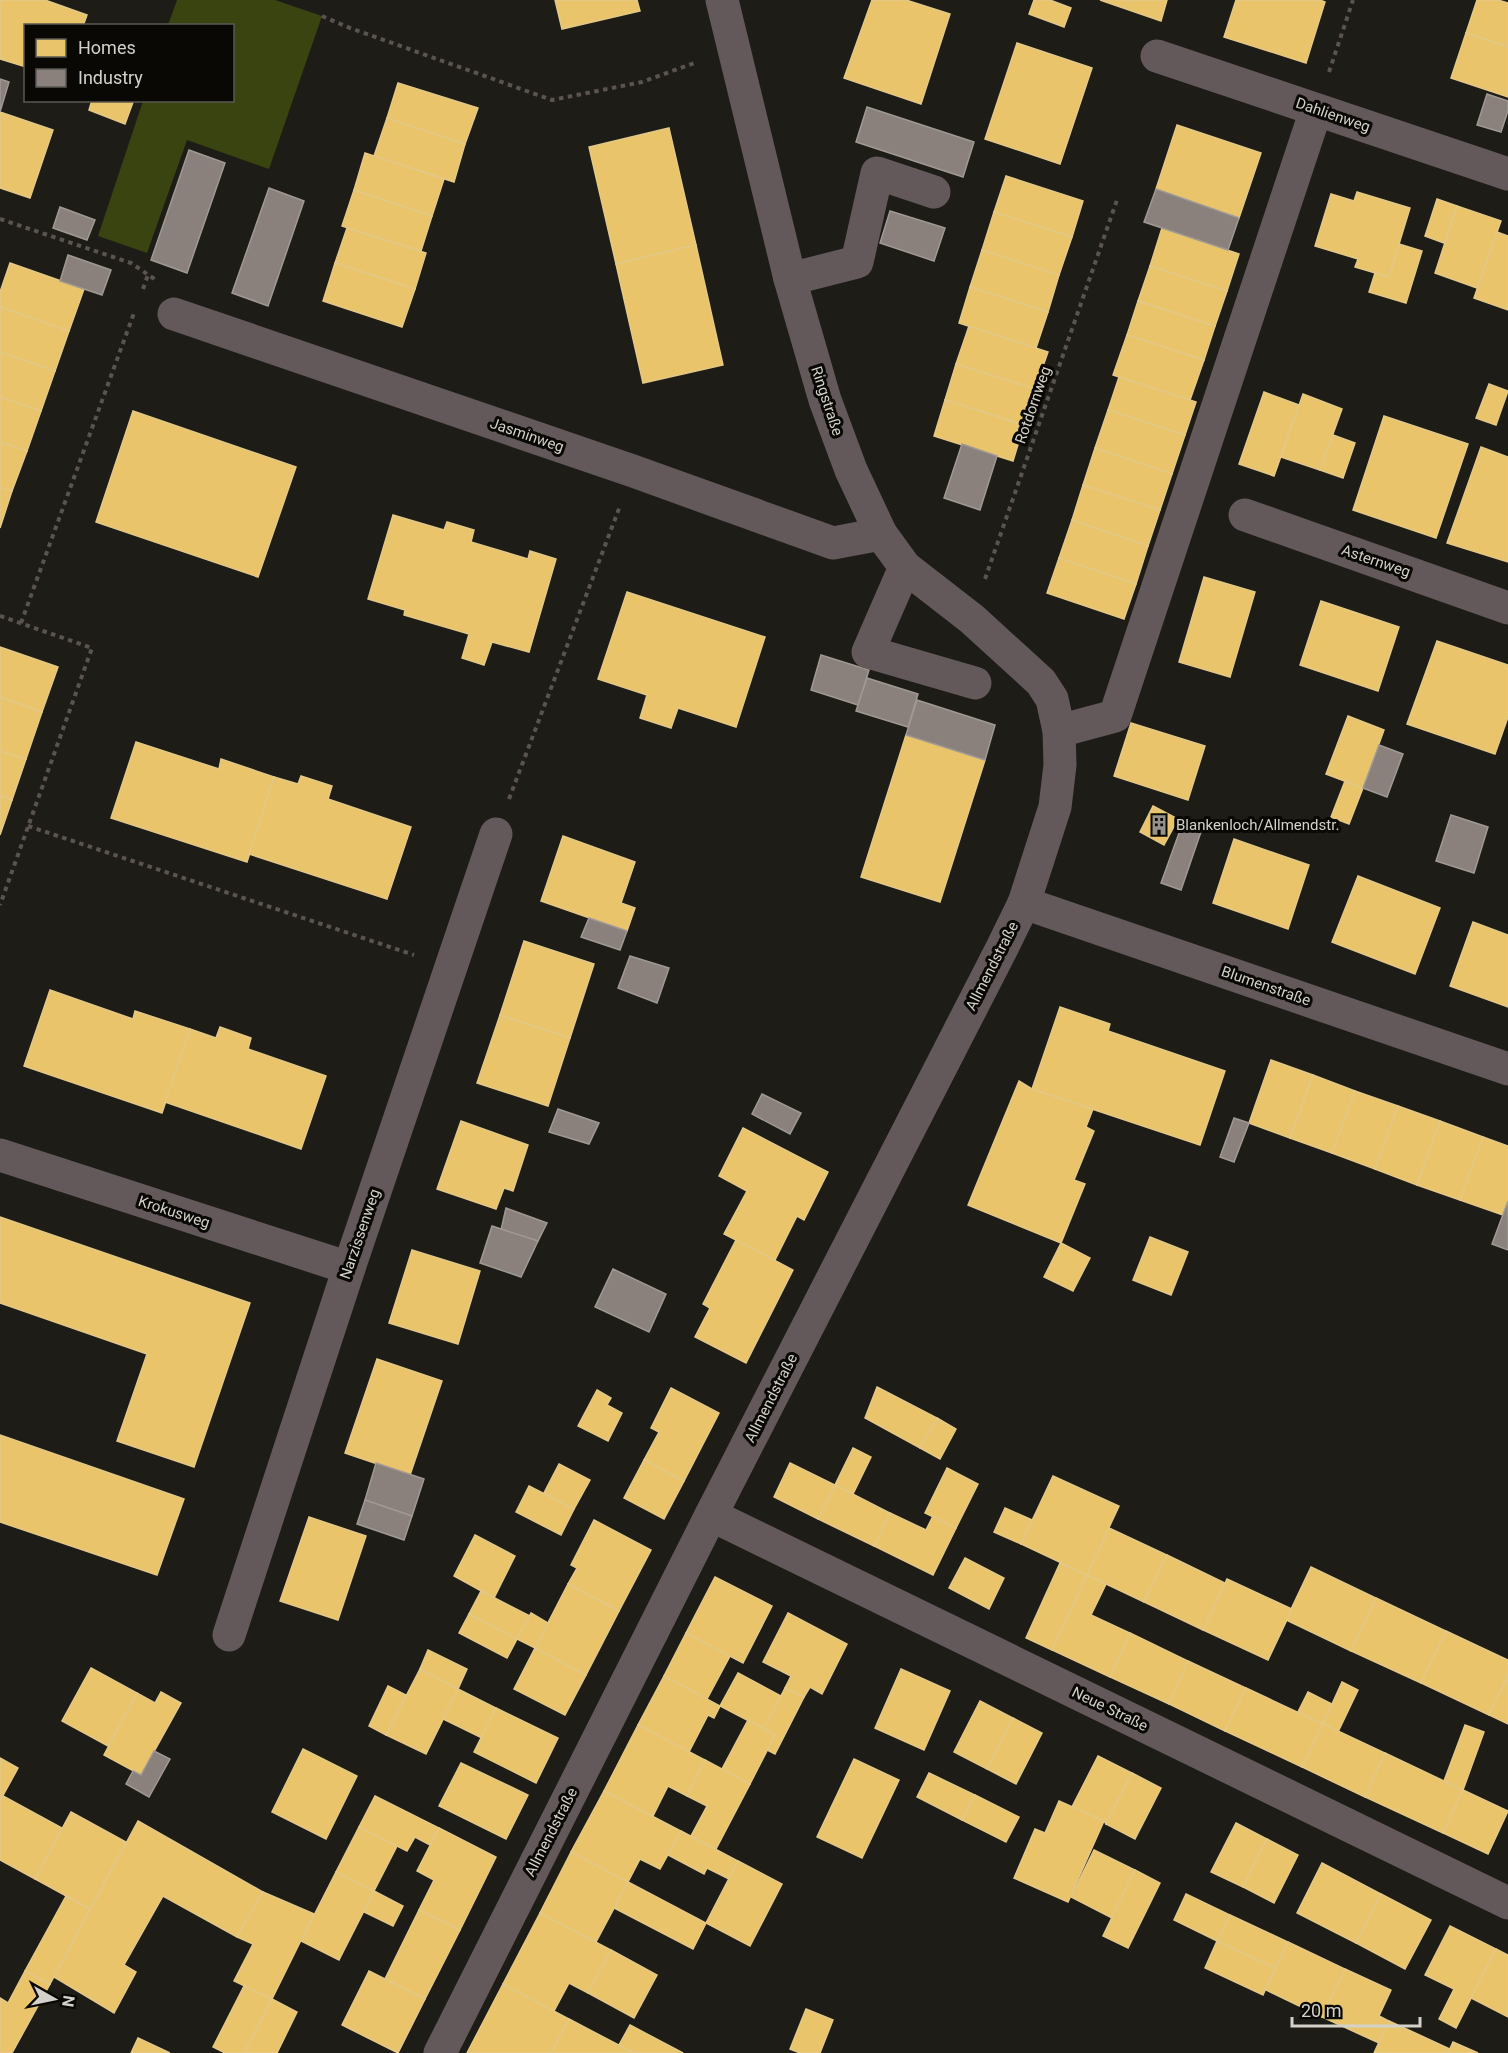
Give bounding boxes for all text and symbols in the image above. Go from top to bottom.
legend [24,24,234,102]
text: Homes [78,37,136,58]
text: Industry [78,67,143,88]
street label: Dahlienweg [1293,94,1373,136]
street label: Ringstraße [807,364,847,438]
street label: Rotdornweg [1011,364,1055,446]
street label: Jasminweg [488,414,566,456]
street label: Asternweg [1339,541,1413,581]
building icon: Blankenloch/Allmendstr. [1147,813,1171,837]
place label: Blankenloch/Allmendstr. [1176,816,1339,834]
street label: Allmendstraße [962,918,1022,1013]
street label: Blumenstraße [1219,962,1313,1010]
street label: Narzissenweg [336,1186,384,1282]
street label: Krokusweg [136,1192,212,1232]
street label: Allmendstraße [741,1350,801,1445]
street label: Neue Straße [1069,1683,1151,1735]
street label: Allmendstraße [521,1784,581,1879]
north arrow [24,1969,84,2029]
scale bar [1292,1990,1420,2028]
text: N [58,1994,79,2008]
text: 20 m [1301,2000,1341,2021]

